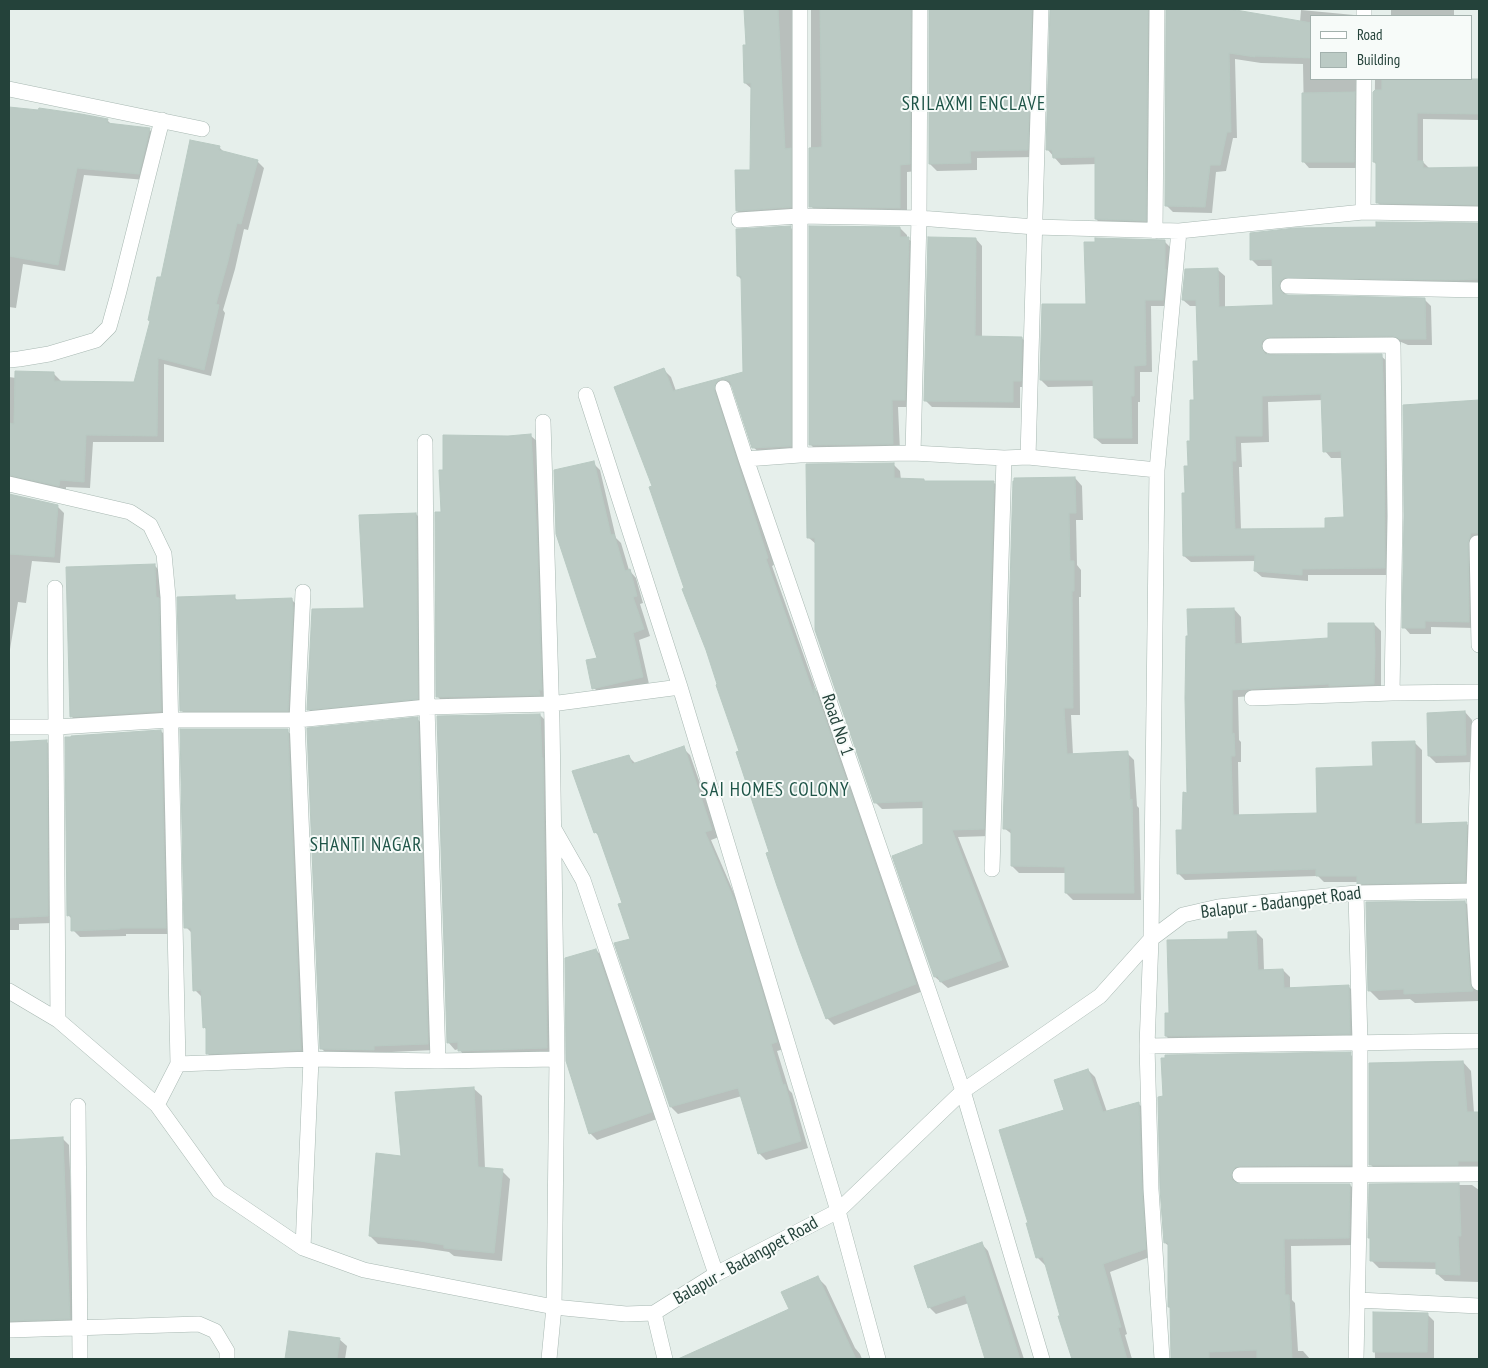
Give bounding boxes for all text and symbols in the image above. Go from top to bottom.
legend [1310,15,1473,80]
text: Road [1357,25,1383,44]
text: Building [1357,50,1400,69]
district label: SRILAXMI ENCLAVE [900,94,1048,116]
street label: Road No 1 [816,691,858,759]
district label: SAI HOMES COLONY [698,780,852,802]
district label: SHANTI NAGAR [308,835,424,857]
street label: Balapur - Badangpet Road [1199,882,1363,924]
street label: Balapur - Badangpet Road [670,1212,822,1310]

